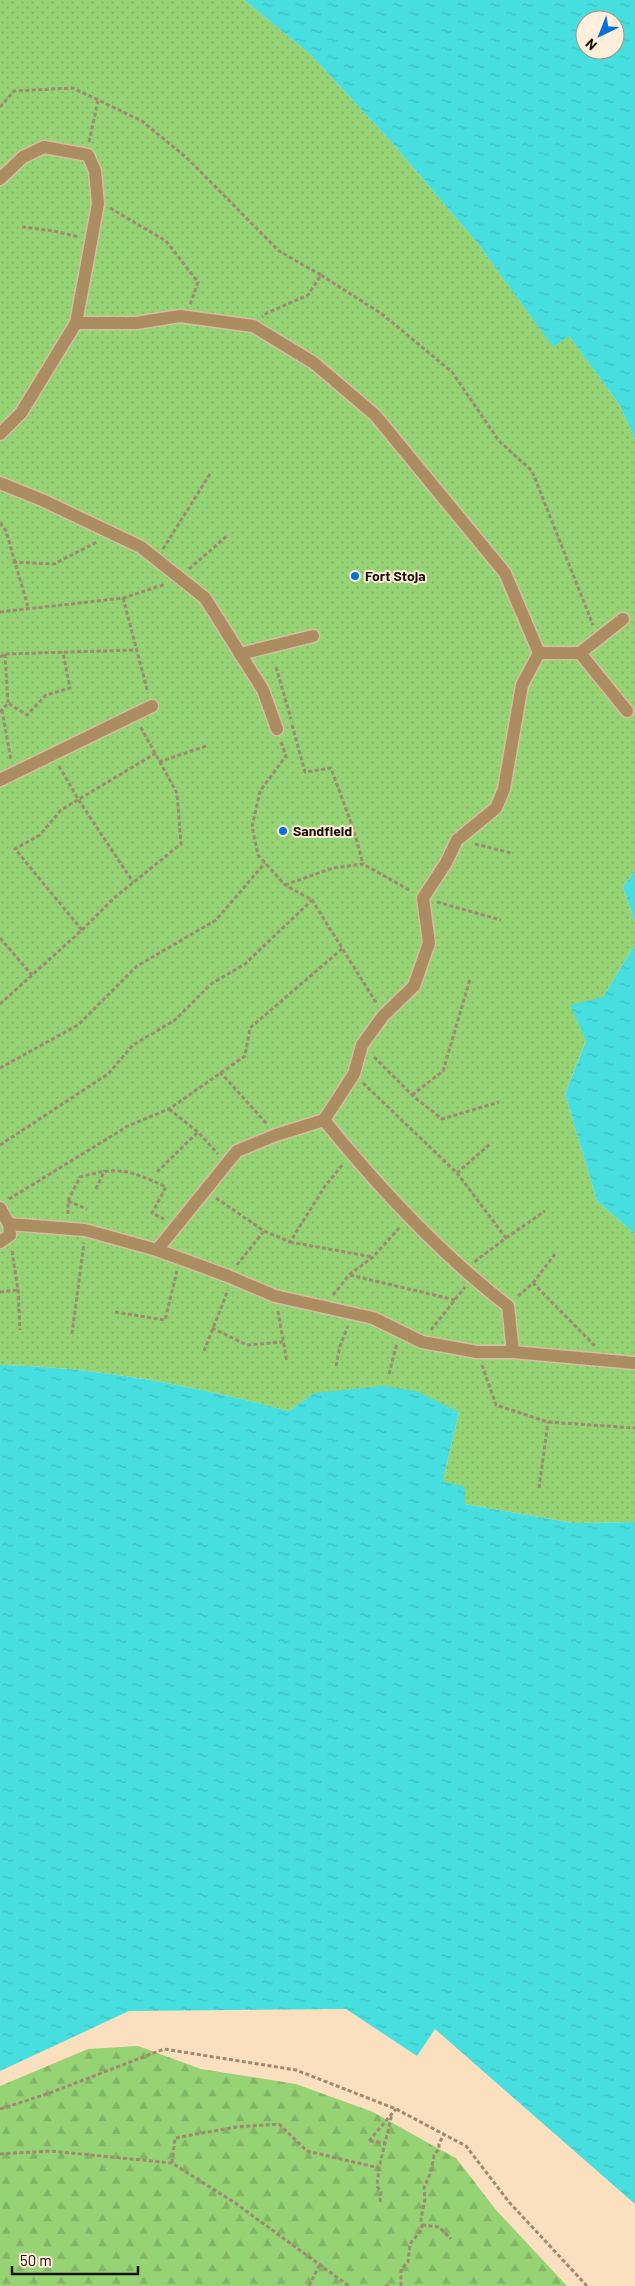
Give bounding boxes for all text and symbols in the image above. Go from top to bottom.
north arrow [575,10,625,60]
text: N [582,35,600,54]
place label: Fort Stoja [365,567,426,584]
marker: Fort Stoja [349,570,361,582]
place label: Sandfield [293,822,352,839]
marker: Sandfield [277,825,289,837]
scale bar [12,2244,139,2276]
text: 50 m [20,2251,52,2269]

